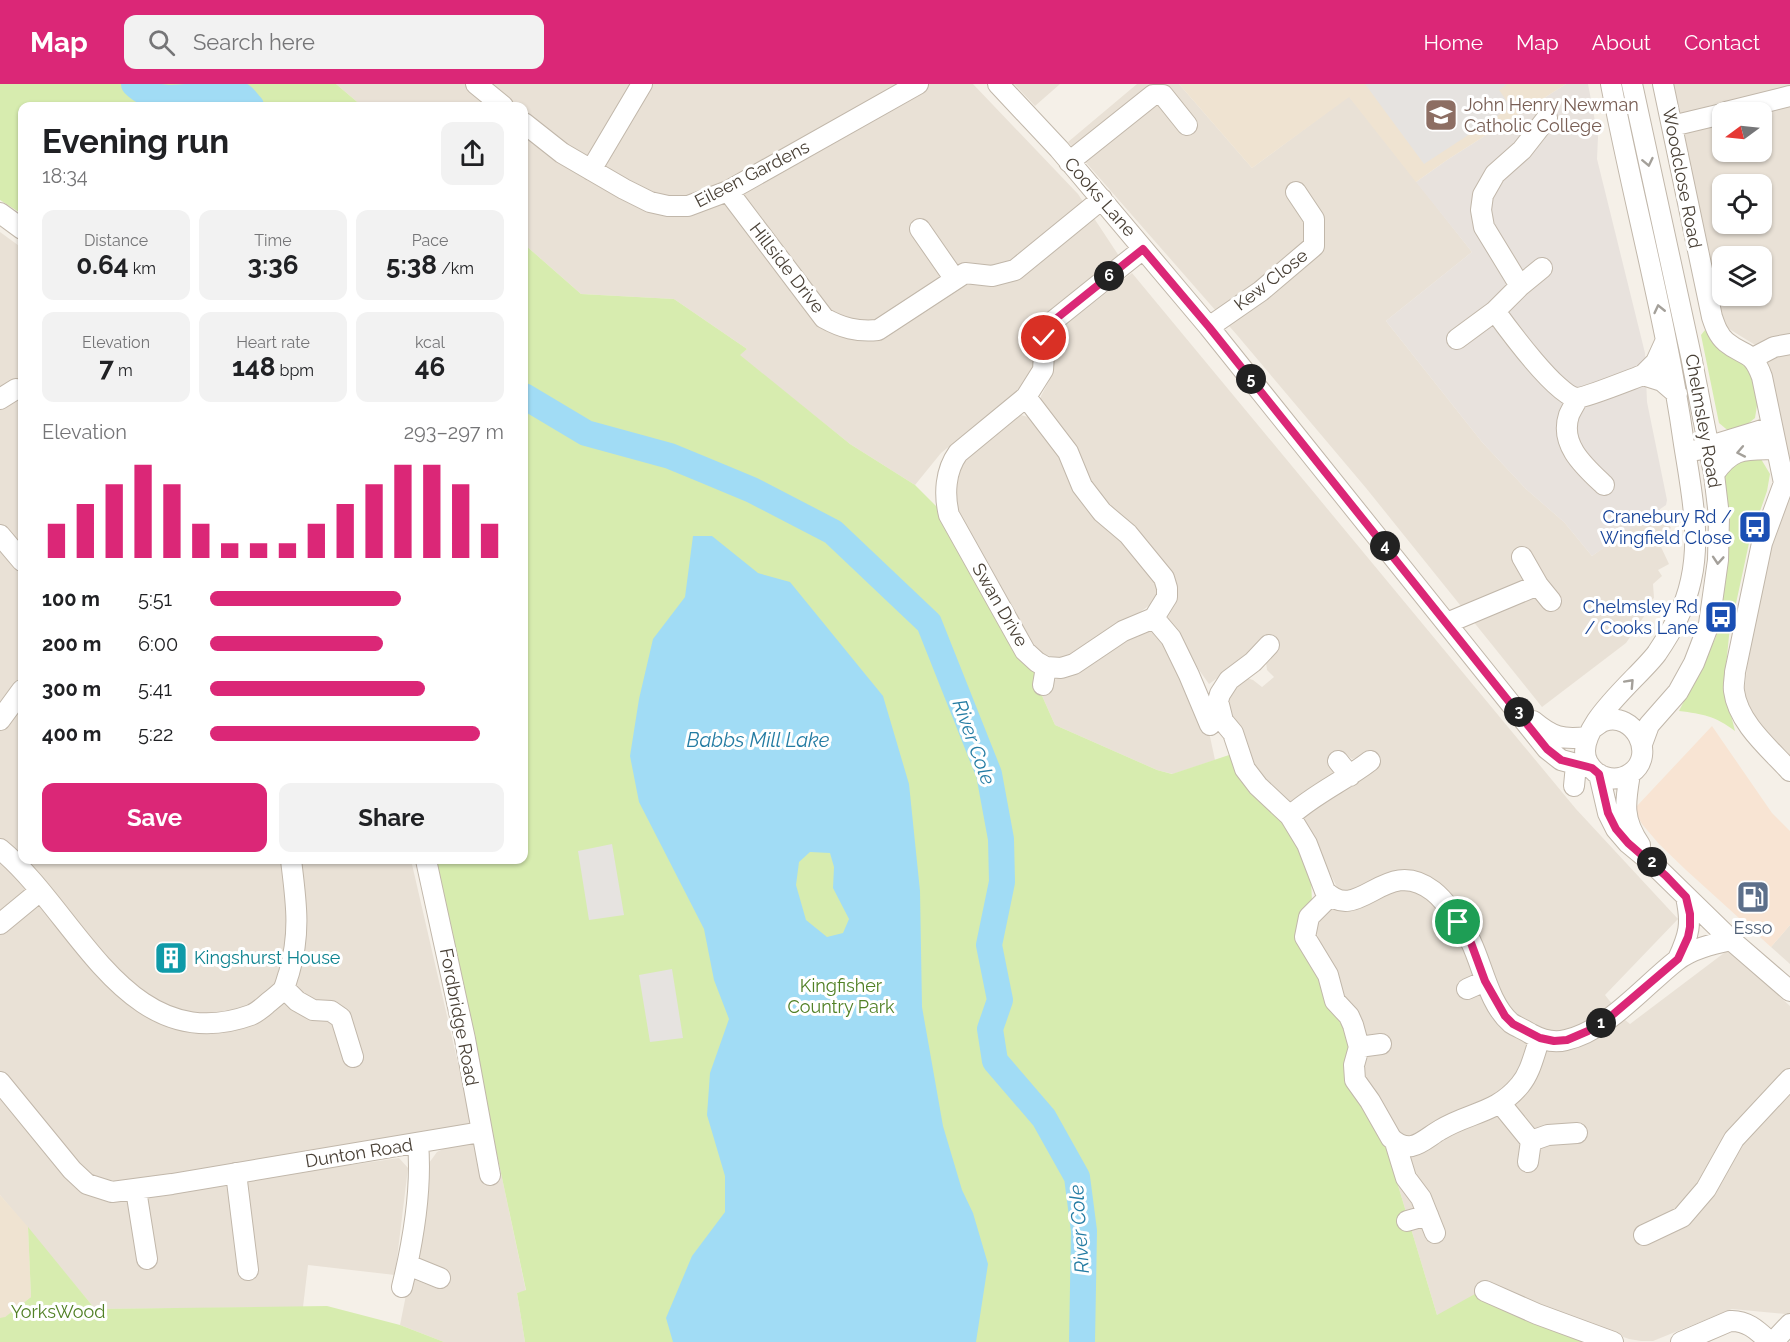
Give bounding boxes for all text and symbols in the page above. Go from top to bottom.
search box [124,15,544,69]
text: Map [30,26,88,59]
icon: search [145,26,178,59]
text: Search here [193,29,315,55]
text: Home [1424,30,1483,55]
text: Map [1516,30,1559,55]
text: About [1592,30,1651,55]
text: Contact [1684,30,1760,55]
place label: John Henry Newman Catholic College [1464,94,1639,136]
school or university icon: John Henry Newman Catholic College [1423,97,1459,133]
north arrow [1712,102,1772,162]
map controls [1712,102,1772,306]
street label: Woodclose Road [1659,106,1706,250]
text: Evening run [42,122,229,161]
button: share [441,122,504,185]
street label: Eileen Gardens [691,136,813,211]
street label: Cooks Lane [1060,153,1141,241]
one-way arrow [1641,156,1654,166]
text: 18:34 [42,164,88,188]
button: locate [1712,174,1772,234]
street label: Hillside Drive [746,218,829,317]
text: Distance [84,231,148,250]
text: Time [254,231,292,250]
text: Pace [412,231,448,250]
street label: Kew Close [1230,244,1312,315]
button: layers [1712,246,1772,306]
text: 0.64 [76,250,129,280]
text: 3:36 [247,250,299,280]
text: 5:38 [386,250,437,280]
text: km [129,259,156,278]
text: /km [437,259,474,278]
pin: 6 [1094,261,1124,291]
text: 6 [1104,266,1114,285]
one-way arrow [1653,304,1666,314]
pin [1018,312,1069,363]
icon: check [1027,321,1060,354]
text: Elevation [82,333,150,352]
text: Heart rate [236,333,310,352]
text: kcal [415,333,445,352]
text: 7 [99,352,114,382]
text: 148 [232,352,275,382]
text: 46 [415,352,445,382]
street label: Chelmsley Road [1681,352,1726,490]
text: m [114,361,133,380]
text: bpm [275,361,314,380]
pin: 5 [1236,364,1266,394]
text: 5 [1247,369,1255,388]
text: Elevation [42,420,127,444]
text: 293–297 m [404,420,504,444]
one-way arrow [1736,445,1746,458]
place label: Cranebury Rd / Wingfield Close [1600,506,1732,548]
bus stop icon: Cranebury Rd / Wingfield Close [1737,509,1773,545]
pin: 4 [1370,531,1400,561]
text: 4 [1380,536,1390,555]
one-way arrow [1711,555,1724,564]
street label: Swan Drive [968,559,1033,651]
text: 100 m [42,587,100,611]
text: 5:51 [138,587,172,611]
place label: Chelmsley Rd / Cooks Lane [1583,596,1698,638]
bus stop icon: Chelmsley Rd / Cooks Lane [1703,599,1739,635]
text: 200 m [42,632,101,656]
text: 6:00 [138,632,178,656]
text: 300 m [42,677,101,701]
text: 5:41 [138,677,172,701]
one-way arrow [1623,679,1634,690]
water label: River Cole [948,696,1001,788]
pin: 3 [1504,697,1534,727]
text: 3 [1515,702,1523,721]
text: 400 m [42,722,101,746]
text: 5:22 [138,722,174,746]
water label: Babbs Mill Lake [687,728,830,752]
button: Save [42,783,267,852]
button: Share [279,783,504,852]
pin: 2 [1637,847,1667,877]
text: 2 [1647,852,1657,871]
fuel station icon: Esso [1735,879,1771,915]
pin [1432,896,1483,947]
icon: arrive [1441,905,1474,938]
place label: Esso [1733,917,1773,938]
building icon: Kingshurst House [153,940,189,976]
street label: Fordbridge Road [436,946,483,1088]
place label: Kingshurst House [194,947,341,968]
park label: Kingfisher Country Park [787,975,895,1017]
pin: 1 [1586,1008,1616,1038]
text: 1 [1597,1013,1605,1032]
street label: Dunton Road [304,1134,414,1171]
water label: River Cole [1064,1183,1094,1274]
park label: YorksWood [11,1301,105,1322]

